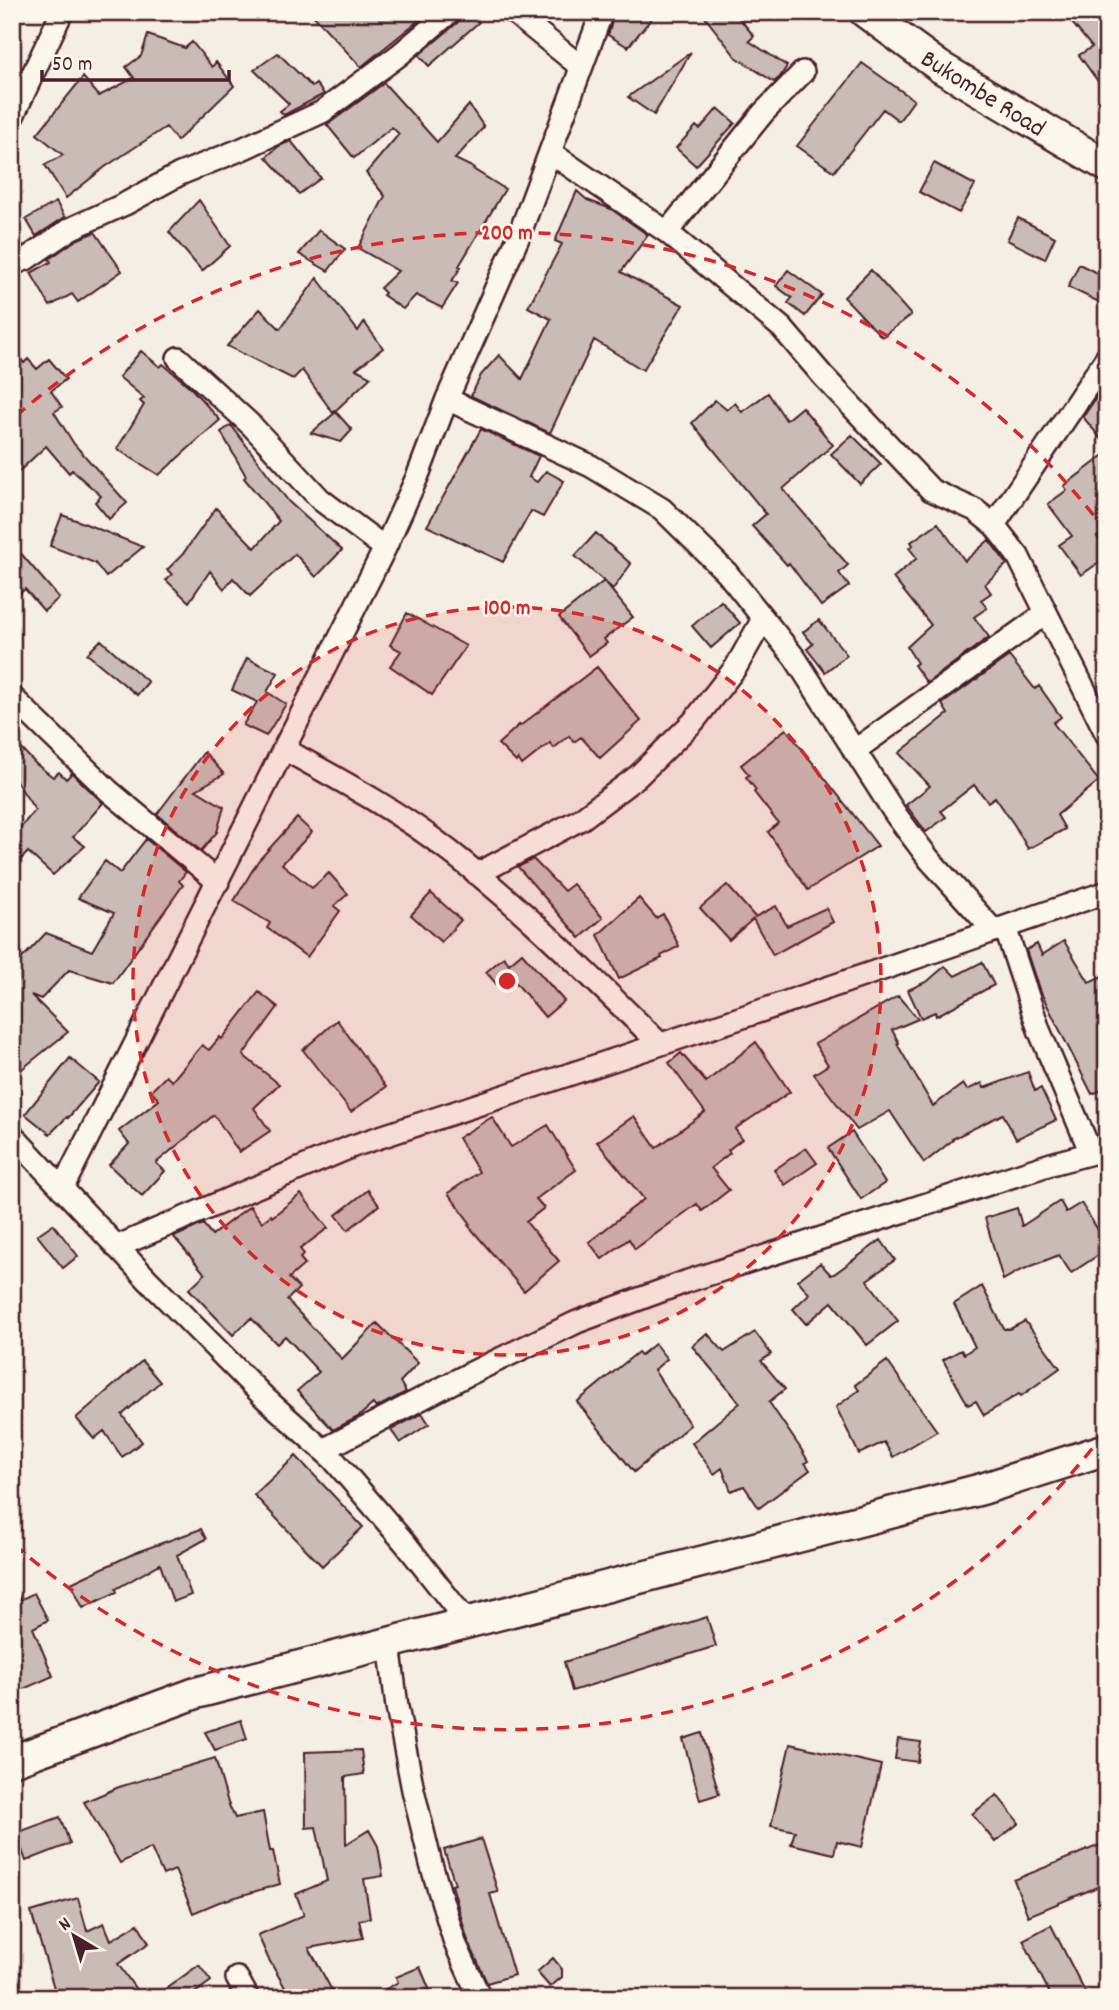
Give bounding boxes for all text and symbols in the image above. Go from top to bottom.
scale bar [42,38,229,82]
street label: Bukombe Road [913,42,1052,148]
text: 50 m [52,51,92,81]
text: 200 m [481,220,533,250]
text: 100 m [484,595,530,625]
centre of rings [495,969,519,993]
north arrow [38,1902,108,1972]
text: N [54,1912,78,1939]

